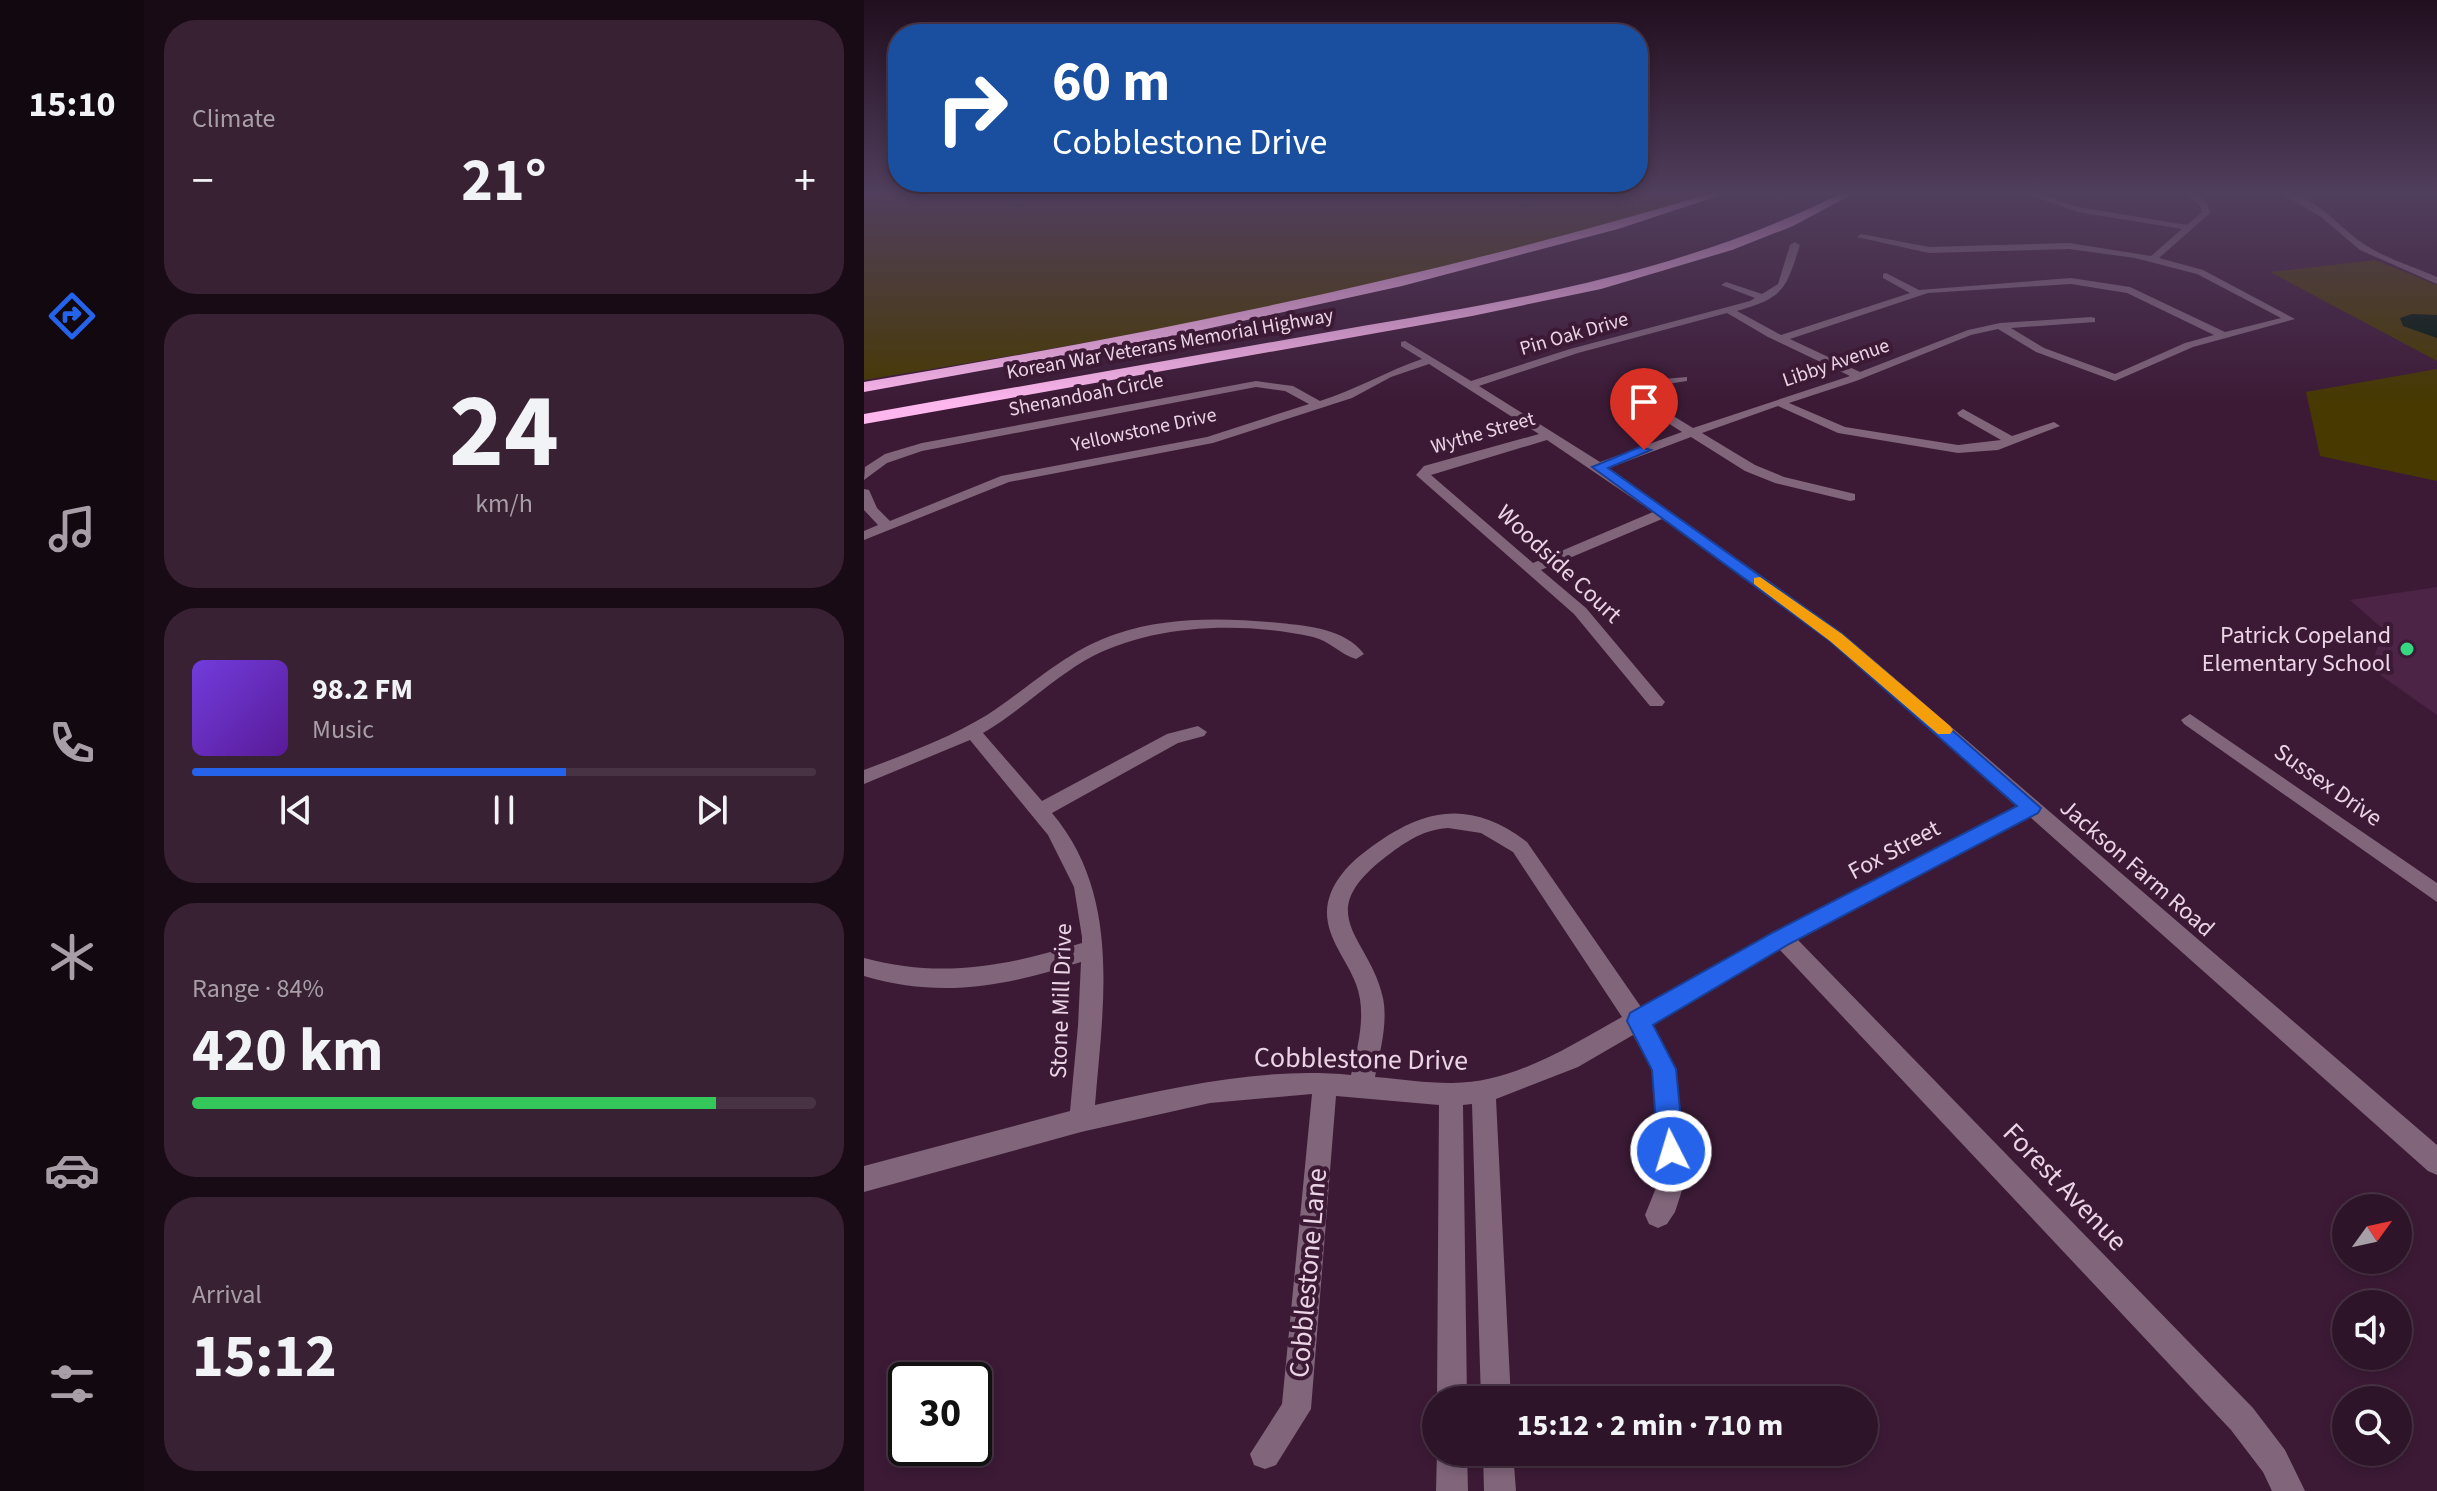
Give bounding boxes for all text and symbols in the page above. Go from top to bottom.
text: 60 m [1052,43,1170,122]
icon: right [920,56,1024,160]
text: 15:10 [29,79,115,130]
text: Climate [192,100,276,137]
text: Cobblestone Drive [1052,117,1327,168]
text: 21° [461,139,547,224]
text: − [192,150,214,213]
text: + [794,150,816,213]
icon: directions [44,288,100,344]
street label: Korean War Veterans Memorial Highway [1004,301,1336,387]
street label: Pin Oak Drive [1516,305,1632,363]
street label: Libby Avenue [1779,332,1893,394]
text: 24 [449,359,559,507]
street label: Shenandoah Circle [1006,366,1166,424]
pin [1610,368,1678,450]
icon: arrive [1622,380,1666,424]
street label: Yellowstone Drive [1068,401,1219,459]
street label: Wythe Street [1428,405,1538,461]
text: km/h [475,485,533,522]
street label: Woodside Court [1488,497,1630,631]
icon: music [44,501,100,557]
place label: Patrick Copeland Elementary School [2202,618,2391,681]
marker: Patrick Copeland Elementary School [2398,640,2416,658]
text: 98.2 FM [312,668,413,711]
text: Music [312,711,374,748]
icon: phone [44,715,100,771]
street label: Sussex Drive [2267,735,2389,835]
icon: previous [274,788,318,832]
icon: pause [482,788,526,832]
icon: next [690,788,734,832]
street label: Jackson Farm Road [2052,791,2222,945]
street label: Fox Street [1842,811,1946,889]
street label: Stone Mill Drive [1041,923,1081,1079]
icon: climate [44,929,100,985]
text: Range · 84% [192,970,324,1007]
text: 420 km [192,1009,383,1094]
street label: Cobblestone Drive [1254,1037,1468,1081]
position arrow [1629,1109,1713,1193]
street label: Forest Avenue [1993,1114,2137,1260]
icon: car [44,1142,100,1198]
street label: Cobblestone Lane [1279,1166,1337,1380]
north arrow [2332,1194,2412,1274]
map controls [2332,1194,2412,1466]
text: Arrival [192,1276,262,1313]
button: sound [2332,1290,2412,1370]
text: 15:12 [192,1315,337,1400]
icon: filters [44,1356,100,1412]
speed limit sign: 30 [888,1362,992,1466]
button: search [2332,1386,2412,1466]
text: 15:12 · 2 min · 710 m [1517,1404,1783,1447]

